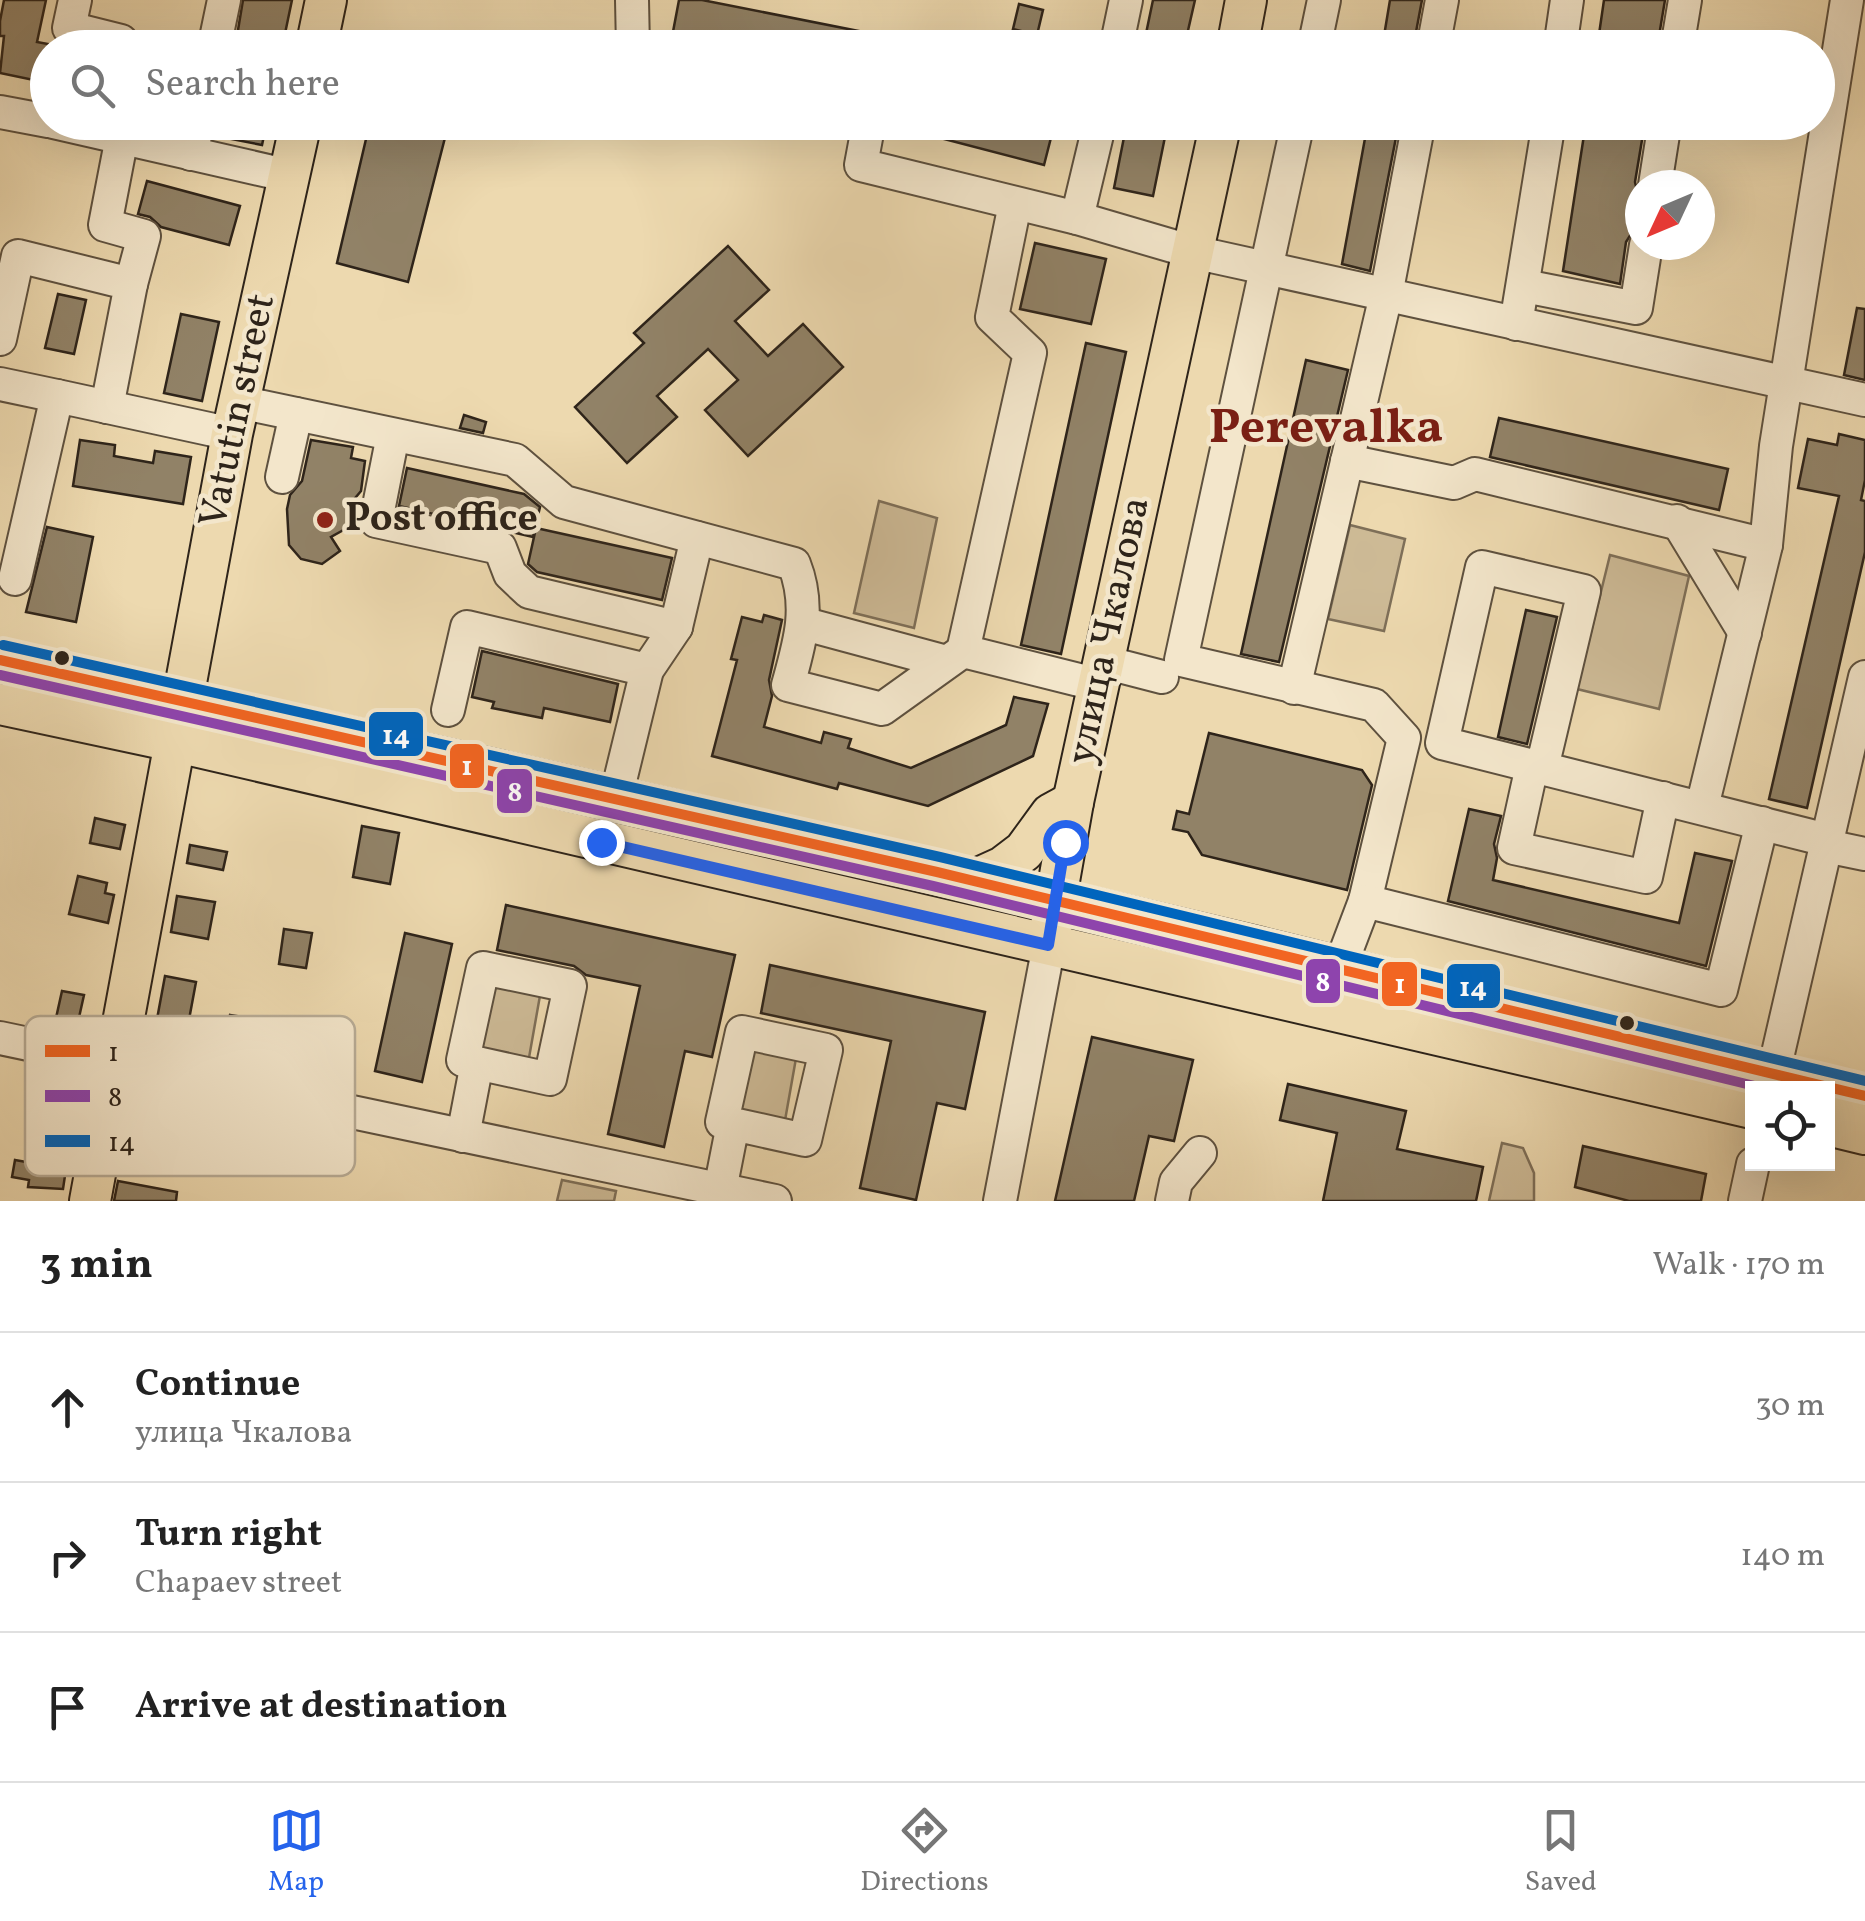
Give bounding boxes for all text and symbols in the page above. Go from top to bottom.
search box [30,30,1835,140]
icon: search [65,58,120,113]
text: Search here [145,59,340,112]
north arrow [1625,170,1715,260]
street label: Vatutin street [187,289,291,533]
district label: Perevalka [1209,394,1443,464]
place label: Post office [345,492,538,548]
street label: улица Чкалова [1054,492,1166,770]
marker: Post office [314,509,336,531]
unlabelled marker [52,648,72,668]
line badge: 14 [367,710,425,758]
text: 14 [382,717,410,756]
line badge: 1 [448,742,486,790]
text: 1 [461,748,473,787]
line badge: 8 [495,767,534,815]
text: 8 [507,774,523,813]
route end [579,820,625,866]
route start [1043,820,1089,866]
line badge: 8 [1304,957,1342,1005]
line badge: 1 [1380,960,1419,1008]
line badge: 14 [1445,962,1502,1010]
text: 8 [1315,964,1331,1003]
text: 1 [1394,966,1406,1005]
text: 14 [1459,969,1487,1008]
unlabelled marker [1617,1013,1637,1033]
legend [25,1016,355,1176]
text: 1 [108,1034,119,1073]
text: 8 [108,1079,122,1118]
map controls [1745,1081,1835,1171]
button: locate [1745,1081,1835,1171]
text: 14 [108,1124,136,1163]
text: 3 min [40,1237,153,1296]
text: Walk · 170 m [1653,1244,1825,1288]
text: Continue [135,1359,300,1412]
icon: ahead [40,1380,95,1435]
text: 30 m [1755,1385,1825,1429]
text: улица Чкалова [135,1412,353,1456]
text: Turn right [135,1509,322,1562]
icon: right [40,1530,95,1585]
text: 140 m [1740,1535,1825,1579]
text: Chapaev street [135,1562,342,1606]
icon: arrive [40,1680,95,1735]
text: Arrive at destination [135,1681,508,1734]
tab: Map [268,1803,324,1902]
tab: Directions [860,1803,989,1902]
tab: Saved [1525,1803,1597,1902]

